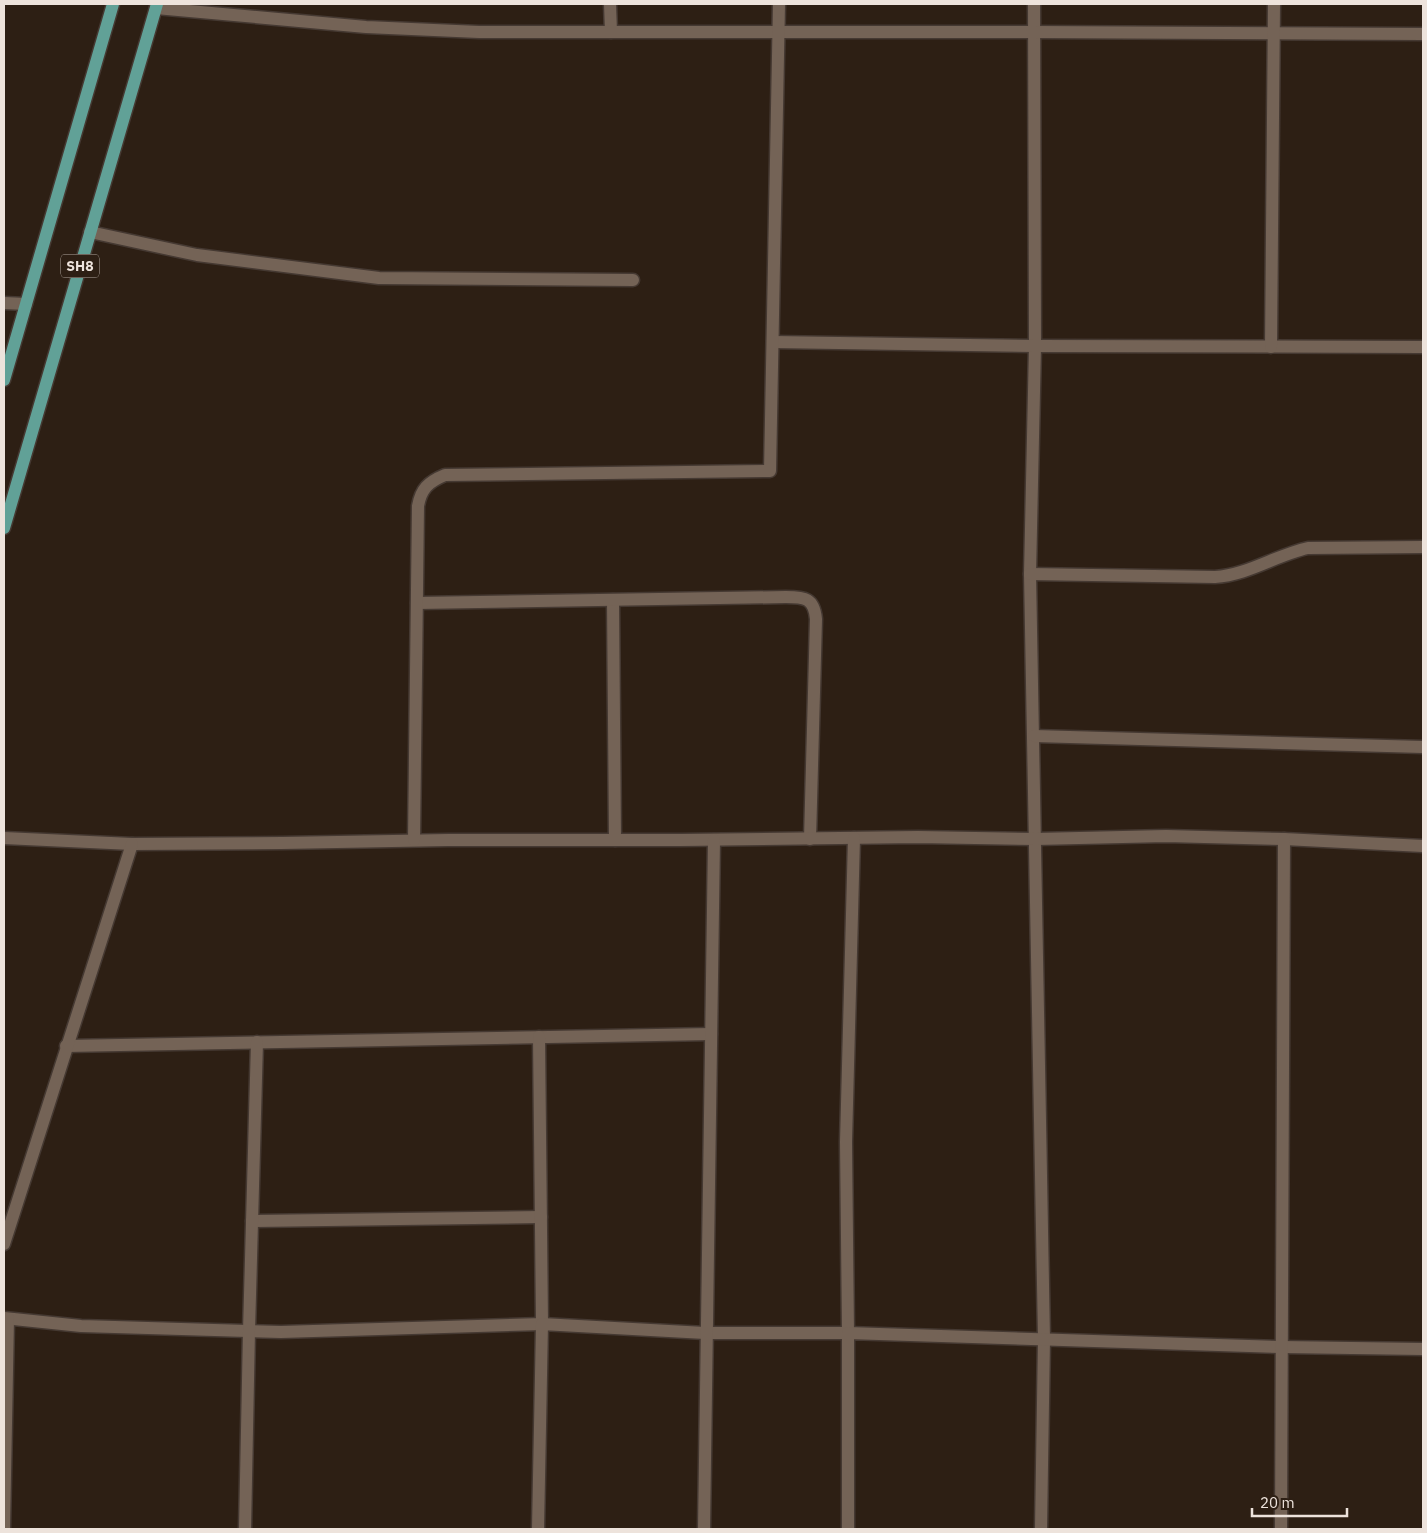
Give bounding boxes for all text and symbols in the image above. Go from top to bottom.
road number: SH8 [61,255,99,278]
scale bar [1252,1486,1347,1518]
text: 20 m [1260,1493,1295,1512]

